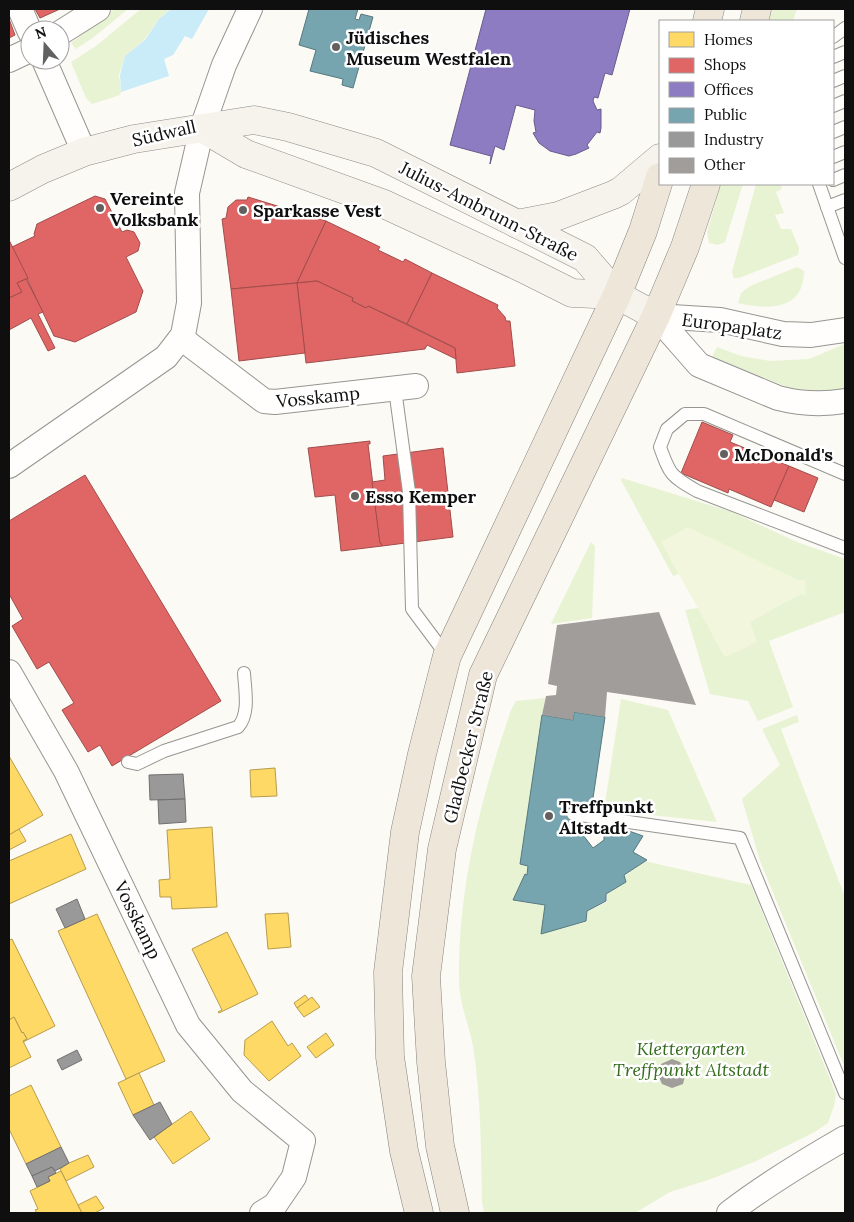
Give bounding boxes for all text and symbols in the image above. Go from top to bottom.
north arrow [20,20,70,70]
legend [659,20,834,185]
text: N [33,22,49,43]
place label: Jüdisches Museum Westfalen [346,26,512,70]
text: Homes [704,30,753,49]
marker: Jüdisches Museum Westfalen [330,41,342,53]
text: Shops [704,55,746,74]
text: Offices [704,80,754,99]
text: Public [704,105,747,124]
street label: Südwall [130,114,198,151]
text: Industry [704,130,763,149]
street label: Julius-Ambrunn-Straße [395,155,583,266]
text: Other [704,155,746,174]
place label: Vereinte Volksbank [110,187,199,231]
place label: Sparkasse Vest [253,199,382,222]
marker: Vereinte Volksbank [94,202,106,214]
marker: Sparkasse Vest [237,204,249,216]
street label: Europaplatz [680,308,784,344]
street label: Vosskamp [274,381,361,413]
place label: McDonald's [734,443,833,466]
marker: McDonald's [718,448,730,460]
place label: Esso Kemper [365,485,477,508]
marker: Esso Kemper [349,490,361,502]
street label: Gladbecker Straße [438,668,498,826]
place label: Treffpunkt Altstadt [559,795,654,839]
marker: Treffpunkt Altstadt [543,810,555,822]
street label: Vosskamp [109,876,167,963]
park label: Klettergarten Treffpunkt Altstadt [613,1037,769,1081]

